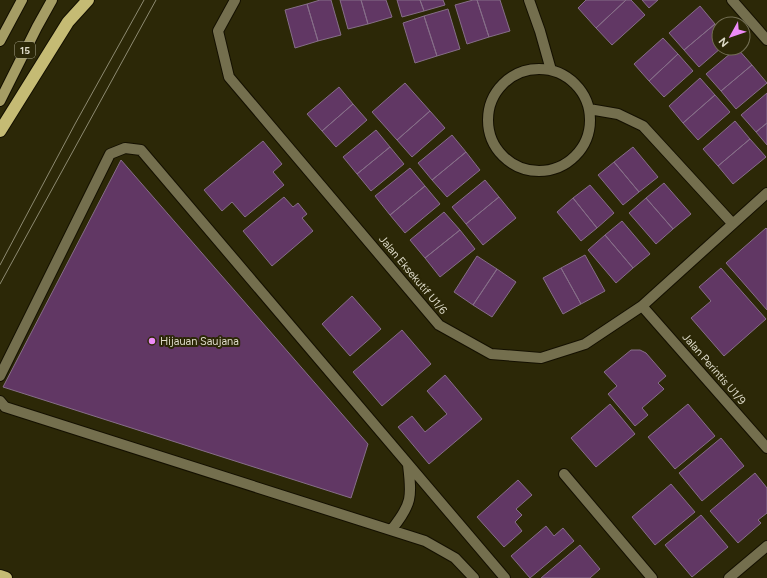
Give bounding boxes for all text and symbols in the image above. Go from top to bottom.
north arrow [711,16,751,56]
text: N [716,35,731,50]
road number: 15 [15,42,35,58]
street label: Jalan Eksekutif U1/6 [376,233,450,317]
street label: Jalan Perintis U1/9 [679,331,749,407]
place label: Hijauan Saujana [160,335,239,348]
marker: Hijauan Saujana [147,336,157,346]

